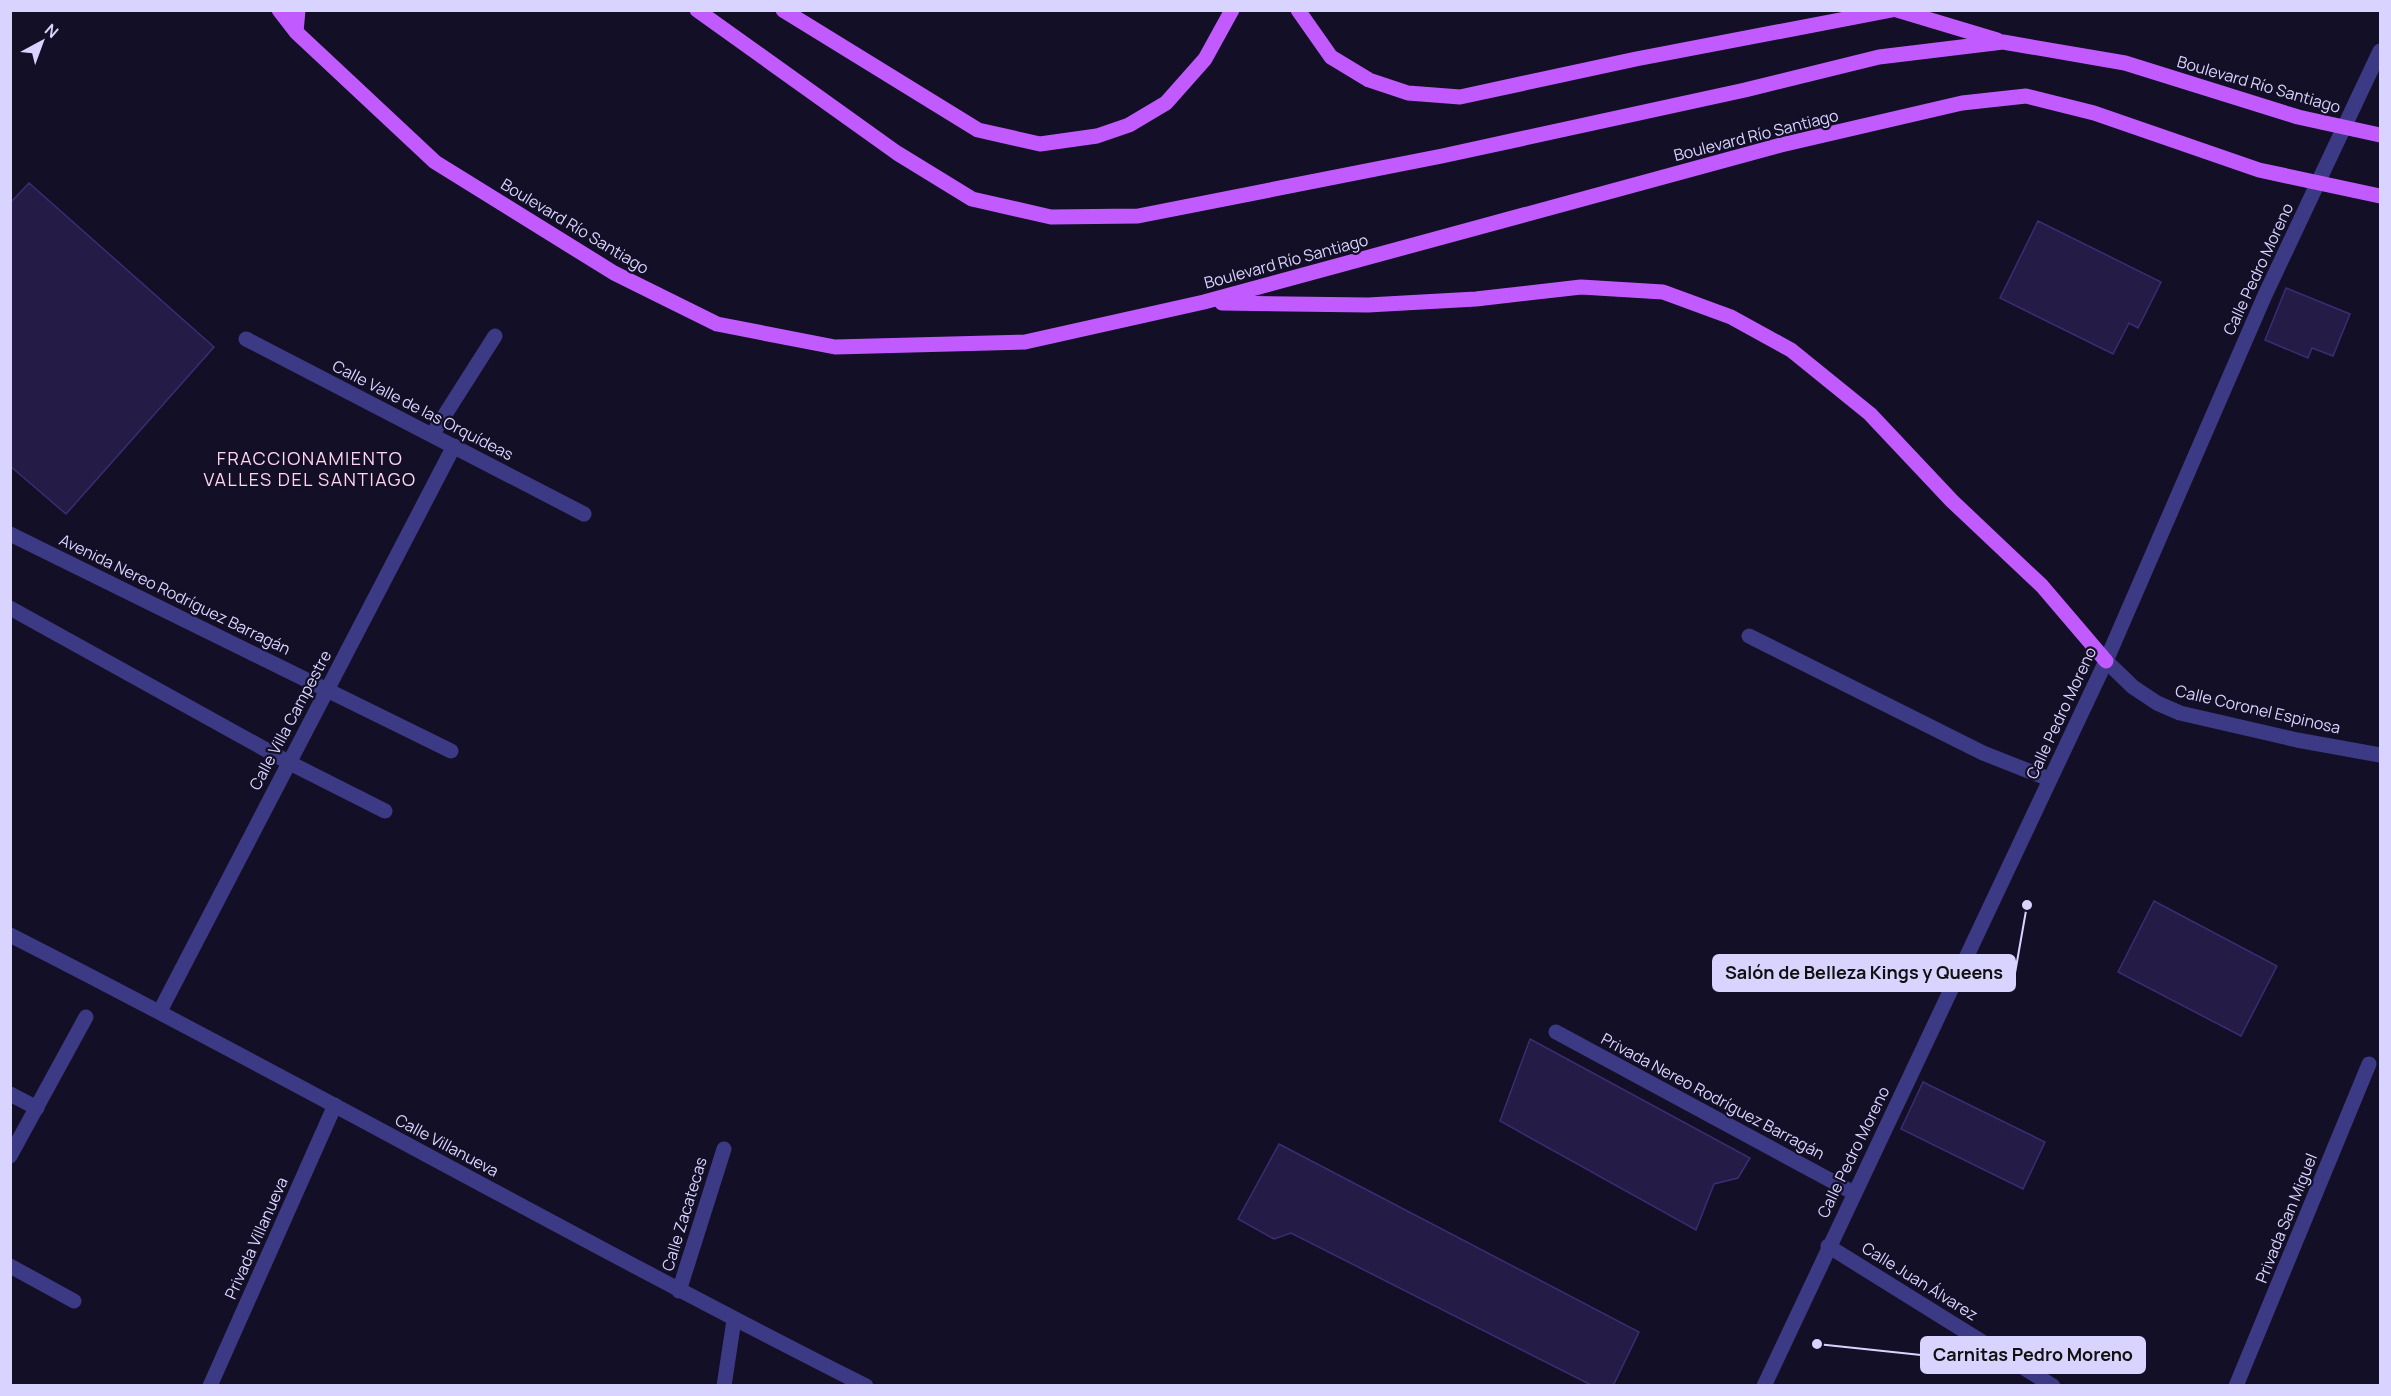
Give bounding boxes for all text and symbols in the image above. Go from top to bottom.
north arrow [12,12,72,72]
text: N [40,19,63,43]
street label: Boulevard Río Santiago [2175,50,2343,118]
street label: Boulevard Río Santiago [1671,104,1841,166]
street label: Boulevard Río Santiago [497,173,653,279]
street label: Calle Pedro Moreno [2218,199,2298,339]
street label: Boulevard Río Santiago [1201,228,1371,294]
street label: Calle Valle de las Orquídeas [329,355,517,465]
district label: FRACCIONAMIENTO VALLES DEL SANTIAGO [203,446,417,491]
street label: Avenida Nereo Rodríguez Barragán [56,528,294,660]
street label: Calle Pedro Moreno [2021,643,2101,783]
street label: Calle Villa Campestre [244,646,336,794]
street label: Calle Coronel Espinosa [2173,679,2343,739]
callout: Salón de Belleza Kings y Queens [1713,955,2015,991]
text: Salón de Belleza Kings y Queens [1725,960,2003,984]
street label: Privada Nereo Rodríguez Barragán [1597,1028,1829,1164]
street label: Calle Pedro Moreno [1812,1083,1894,1221]
street label: Calle Villanueva [391,1108,503,1182]
street label: Privada San Miguel [2250,1150,2322,1286]
street label: Calle Zacatecas [656,1154,712,1274]
street label: Privada Villanueva [219,1174,293,1302]
street label: Calle Juan Álvarez [1858,1237,1982,1325]
callout: Carnitas Pedro Moreno [1921,1337,2145,1373]
text: Carnitas Pedro Moreno [1933,1342,2133,1366]

